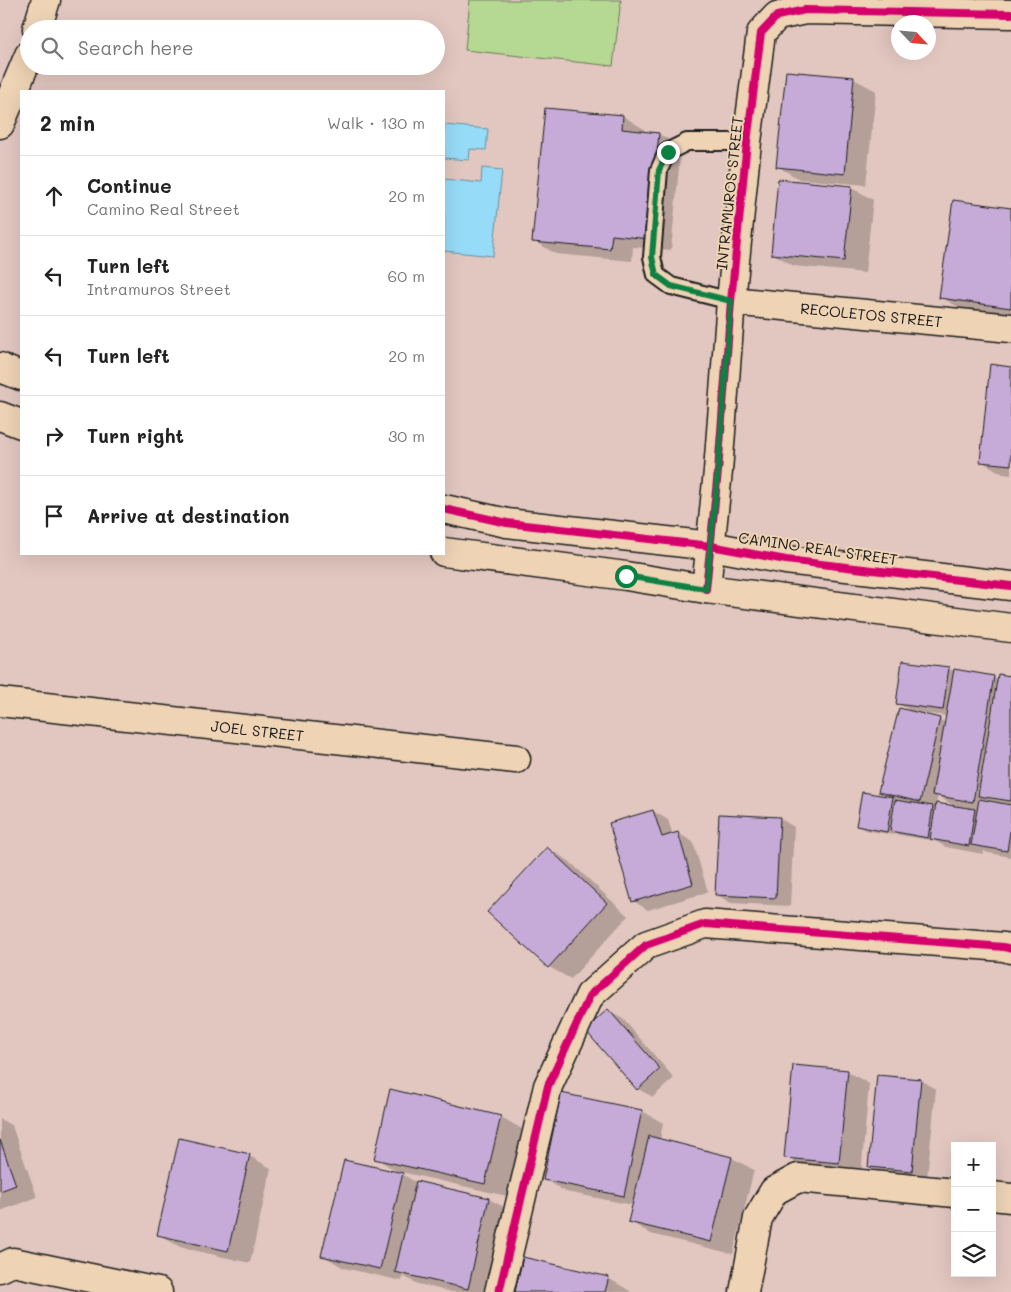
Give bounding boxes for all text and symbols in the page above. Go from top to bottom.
north arrow [891,15,936,60]
search box [20,20,445,75]
icon: search [38,34,66,62]
text: Search here [78,35,194,60]
text: 2 min [40,109,95,136]
text: Walk · 130 m [327,112,425,133]
street label: INTRAMUROS STREET [711,115,747,271]
route end [657,141,680,164]
text: Continue [87,173,172,198]
icon: ahead [40,182,68,210]
text: 20 m [388,185,425,206]
text: Camino Real Street [87,198,240,219]
text: Turn left [87,253,170,278]
icon: left [40,262,68,290]
text: 60 m [388,265,425,286]
text: Intramuros Street [87,278,231,299]
street label: RECOLETOS STREET [799,298,943,331]
icon: left [40,342,68,370]
text: Turn left [87,343,170,368]
text: 20 m [388,345,425,366]
icon: right [40,422,68,450]
text: Turn right [87,423,184,448]
text: 30 m [388,425,425,446]
icon: arrive [40,502,68,530]
text: Arrive at destination [87,503,290,528]
street label: CAMINO REAL STREET [737,527,899,569]
route start [615,565,638,588]
street label: JOEL STREET [210,715,305,746]
map controls [951,1142,996,1277]
button: + [951,1142,996,1187]
button: − [951,1187,996,1232]
button: layers [951,1232,996,1277]

